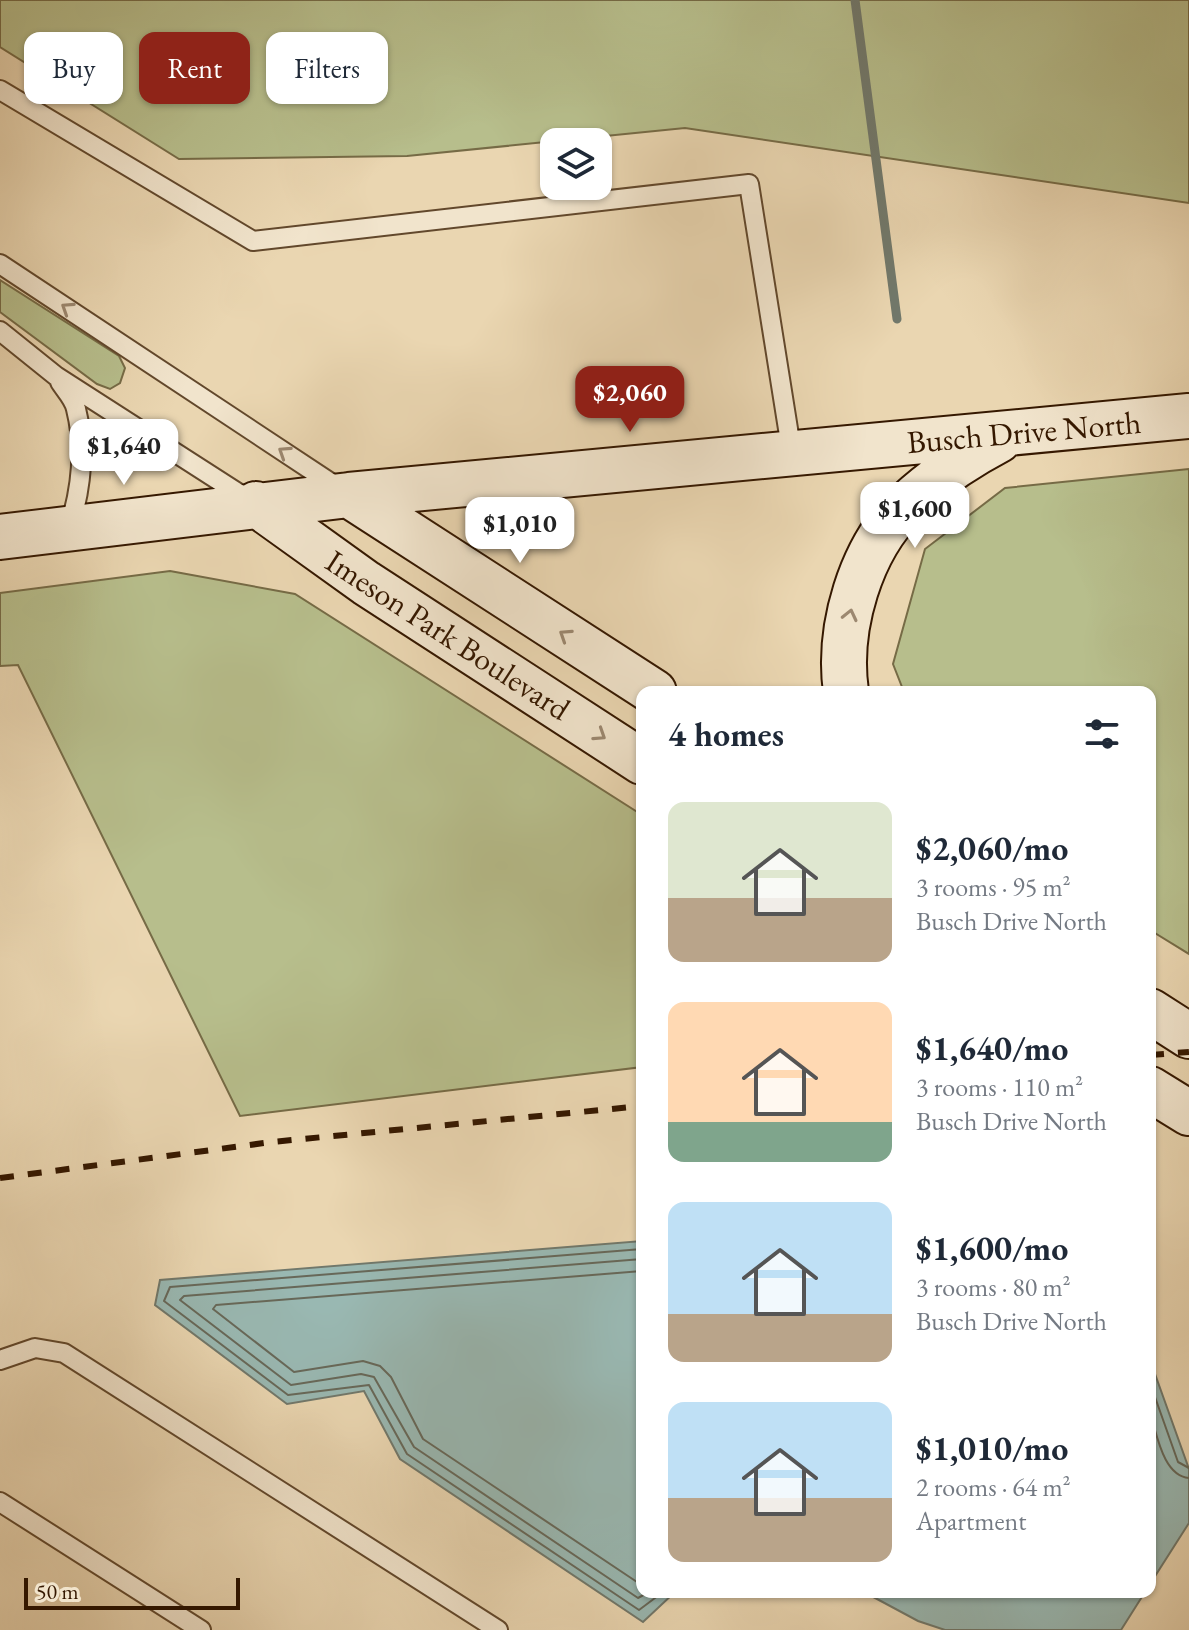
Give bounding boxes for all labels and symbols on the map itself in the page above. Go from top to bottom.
one-way arrow [62,303,76,318]
pin: $2,060 [565,366,695,434]
street label: Busch Drive North [905,401,1143,463]
pin: $1,640 [59,419,189,487]
one-way arrow [279,446,293,461]
pin: $1,600 [850,482,980,550]
pin: $1,010 [455,497,585,565]
street label: Imeson Park Boulevard [318,540,579,730]
one-way arrow [841,608,858,622]
one-way arrow [559,629,574,644]
one-way arrow [591,725,606,740]
scale bar [24,1574,240,1610]

